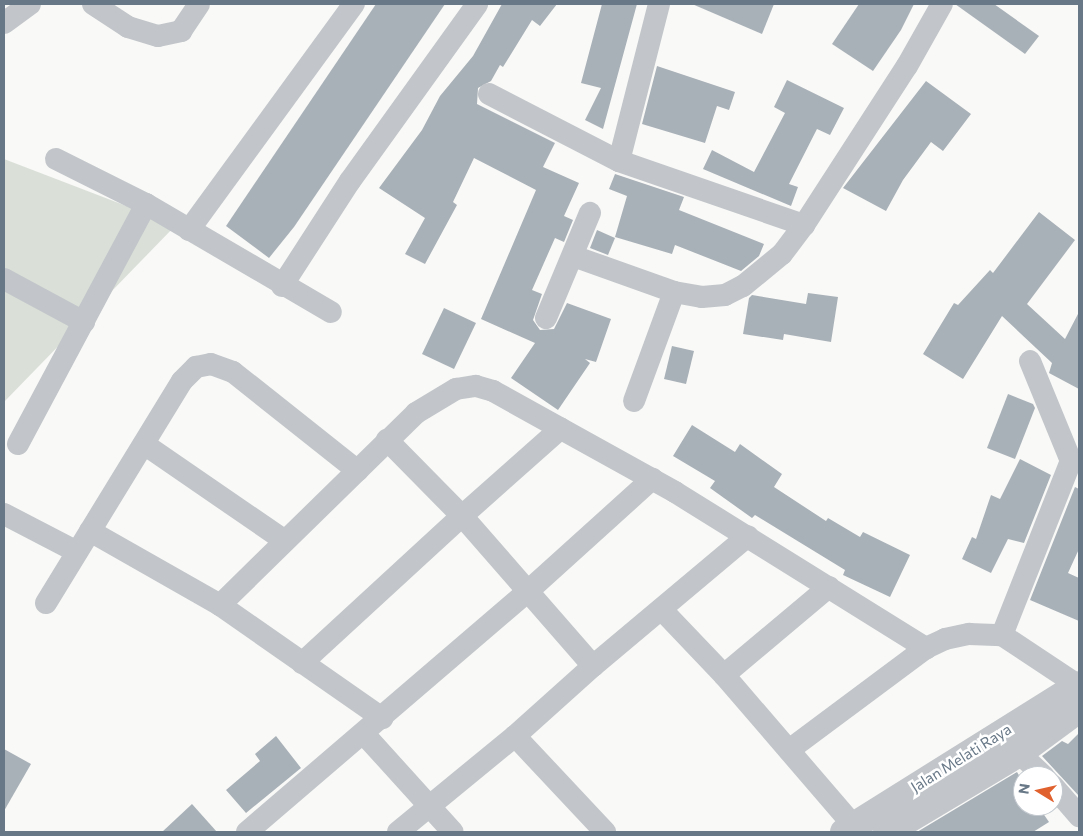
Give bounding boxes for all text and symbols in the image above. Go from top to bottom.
street label: Jalan Melati Raya [907,720,1015,796]
north arrow [1013,766,1063,816]
text: N [1014,782,1033,795]

